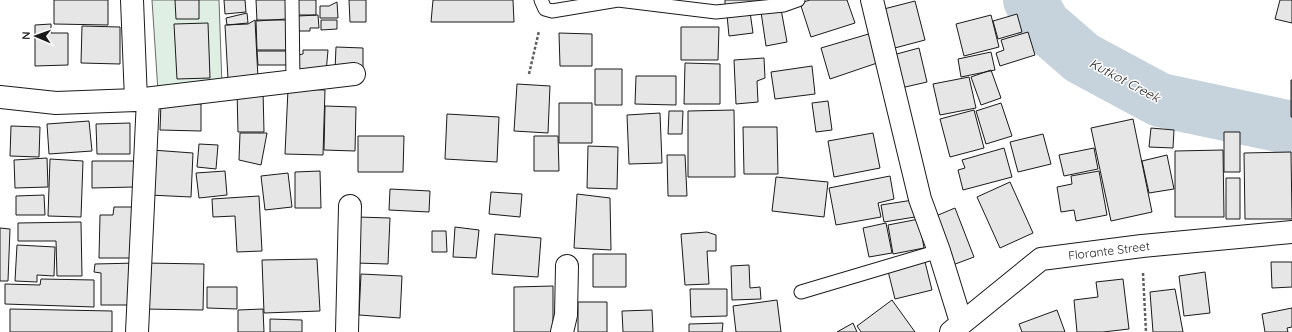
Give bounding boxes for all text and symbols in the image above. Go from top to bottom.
north arrow [16,16,56,56]
text: N [19,31,33,40]
water label: Kutkot Creek [1087,55,1164,106]
street label: Florante Street [1067,238,1151,263]

